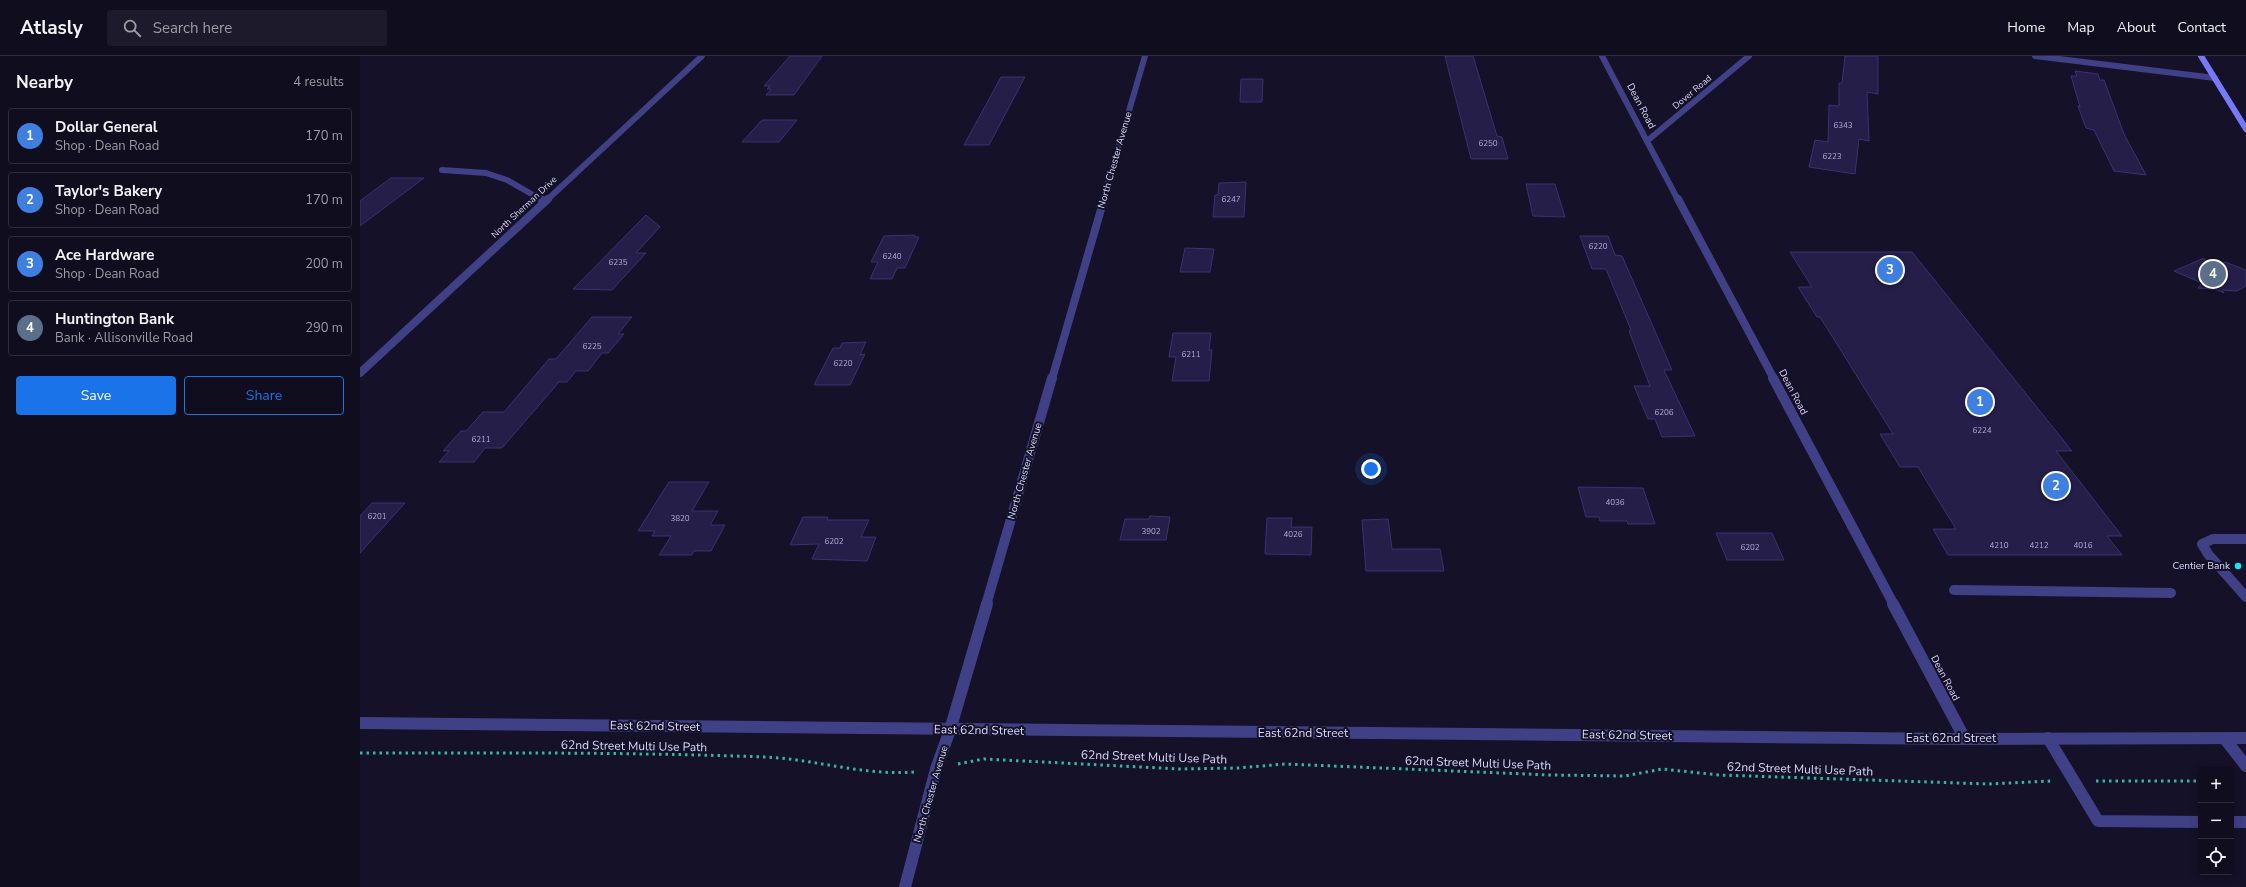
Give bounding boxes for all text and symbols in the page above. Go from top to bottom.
search box [107,10,387,46]
text: Atlasly [20,15,83,41]
icon: search [121,17,143,39]
text: Search here [153,18,232,38]
text: Home [2007,18,2045,37]
text: Map [2067,18,2095,37]
text: About [2117,18,2156,37]
text: Contact [2178,18,2226,37]
text: Nearby [16,71,73,94]
street label: Dover Road [1670,72,1714,112]
text: 4 results [293,73,344,91]
street label: Dean Road [1623,81,1659,131]
street label: North Chester Avenue [1094,110,1136,210]
text: Dollar General [55,117,158,137]
house number: 6343 [1833,120,1853,131]
text: 1 [26,127,34,145]
text: 170 m [305,127,343,145]
text: Shop · Dean Road [55,137,159,155]
house number: 6250 [1478,138,1498,149]
house number: 6223 [1822,151,1842,162]
street label: North Sherman Drive [489,173,560,241]
text: Taylor's Bakery [55,181,162,201]
text: 2 [26,191,34,209]
text: 170 m [305,191,343,209]
house number: 6247 [1221,194,1241,205]
text: Shop · Dean Road [55,201,159,219]
house number: 6220 [1588,241,1608,252]
text: Ace Hardware [55,245,155,265]
house number: 6240 [882,251,902,262]
text: 3 [26,255,34,273]
text: 200 m [305,255,343,273]
pin: 3 [1877,255,1903,285]
house number: 6235 [608,257,628,268]
pin: 4 [2200,259,2226,289]
text: Shop · Dean Road [55,265,159,283]
text: Huntington Bank [55,309,174,329]
text: 4 [26,319,34,337]
text: 290 m [305,319,343,337]
text: Bank · Allisonville Road [55,329,193,347]
house number: 6225 [582,341,602,352]
house number: 6211 [1181,349,1201,360]
house number: 6220 [833,358,853,369]
street label: Dean Road [1775,367,1811,417]
button: Save [16,376,176,415]
button: Share [184,376,344,415]
pin: 1 [1967,387,1993,417]
house number: 6206 [1654,407,1674,418]
street label: North Chester Avenue [1004,421,1046,521]
house number: 6224 [1972,425,1992,436]
house number: 6211 [471,434,491,445]
your location [1361,459,1381,479]
pin: 2 [2043,471,2069,501]
house number: 4036 [1605,497,1625,508]
house number: 6201 [367,511,387,522]
house number: 3820 [670,513,690,524]
house number: 3902 [1141,526,1161,537]
house number: 4026 [1283,529,1303,540]
house number: 6202 [824,536,844,547]
house number: 4210 [1989,540,2009,551]
house number: 4212 [2029,540,2049,551]
house number: 4016 [2073,540,2093,551]
house number: 6202 [1740,542,1760,553]
place label: Centier Bank [2173,559,2231,573]
marker: Centier Bank [2233,561,2243,571]
street label: Dean Road [1927,653,1963,703]
street label: East 62nd Street [610,717,701,735]
street label: East 62nd Street [934,721,1025,739]
street label: East 62nd Street [1258,725,1349,741]
street label: East 62nd Street [1582,726,1673,744]
street label: East 62nd Street [1906,730,1997,746]
street label: 62nd Street Multi Use Path [561,737,707,755]
street label: North Chester Avenue [910,744,952,844]
street label: 62nd Street Multi Use Path [1081,746,1227,768]
street label: 62nd Street Multi Use Path [1405,752,1551,774]
street label: 62nd Street Multi Use Path [1727,758,1873,780]
map controls [2198,767,2234,875]
button: + [2198,767,2234,803]
button: − [2198,803,2234,839]
button: locate [2198,839,2234,875]

